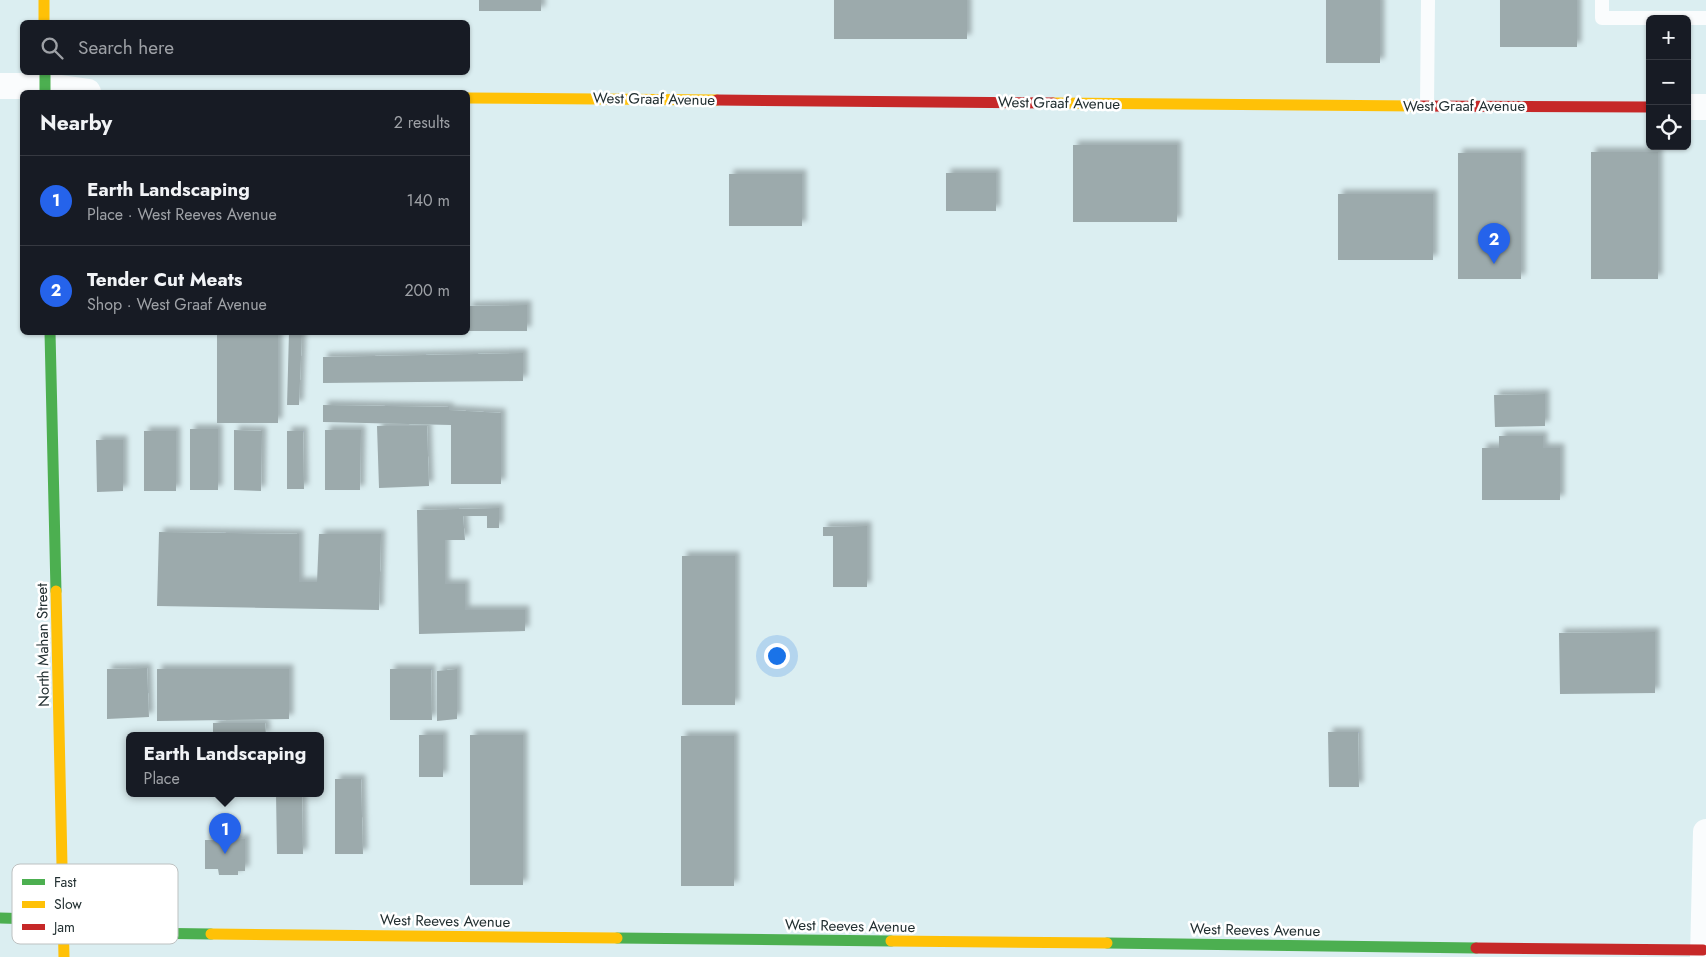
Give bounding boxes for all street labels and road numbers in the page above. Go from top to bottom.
street label: West Graaf Avenue [593,87,716,111]
street label: West Graaf Avenue [998,91,1121,115]
street label: West Graaf Avenue [1403,95,1525,117]
street label: North Mahan Street [31,583,55,707]
street label: West Reeves Avenue [380,909,511,933]
street label: West Reeves Avenue [785,914,916,938]
street label: West Reeves Avenue [1190,918,1321,942]

